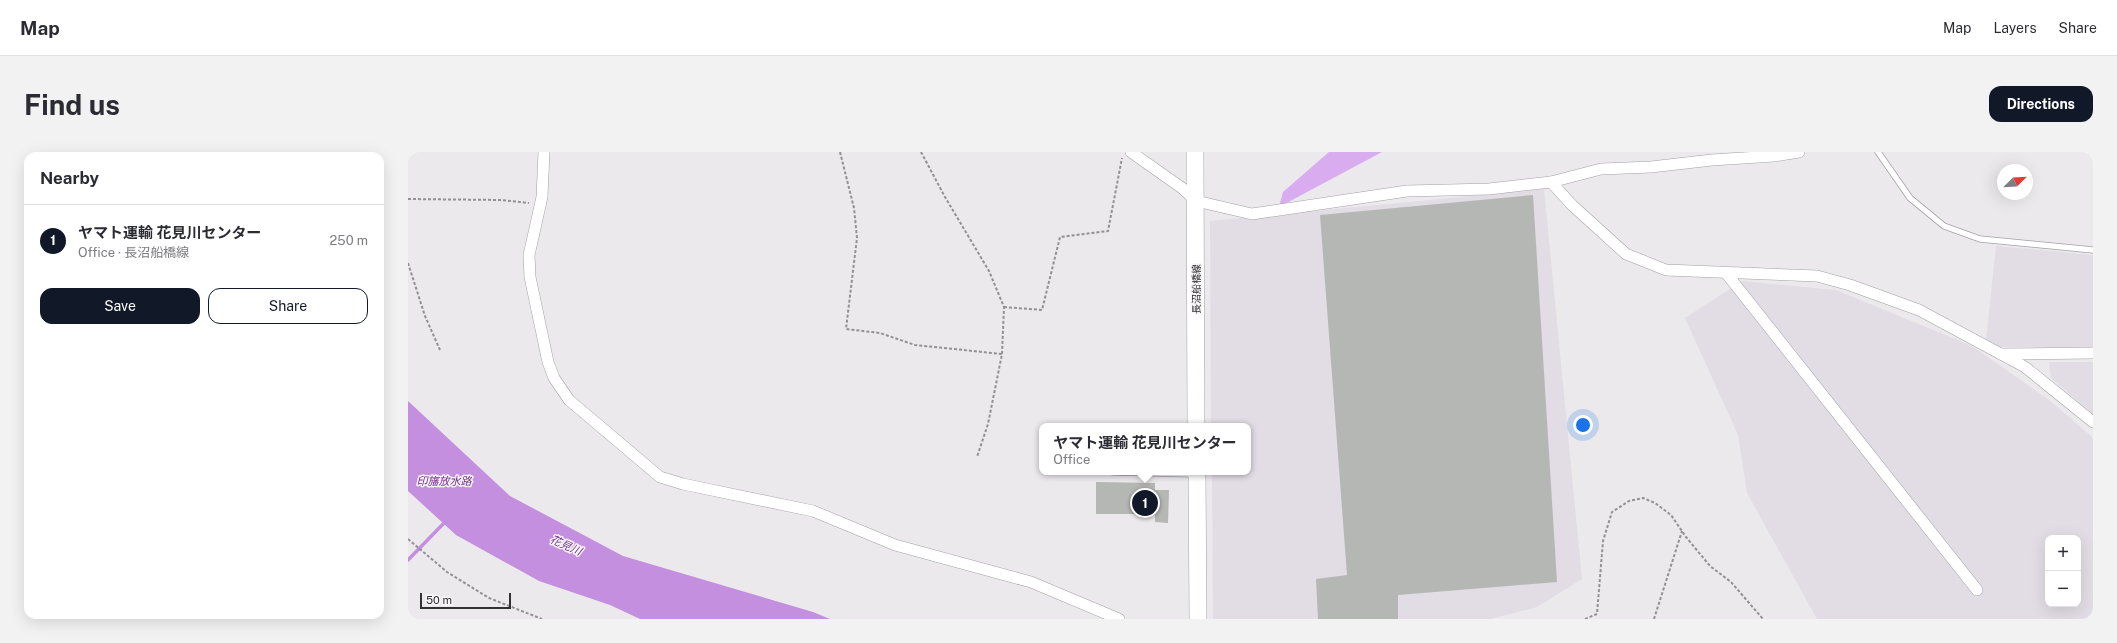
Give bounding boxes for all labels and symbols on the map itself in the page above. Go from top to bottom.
north arrow [1997,164,2033,200]
street label: 長沼船橋線 [1190,264,1202,314]
your location [1573,415,1593,435]
water label: 印旛放水路 [417,475,472,487]
pin: 1 [1132,488,1158,518]
water label: 花見川 [548,533,584,558]
scale bar [420,591,511,610]

